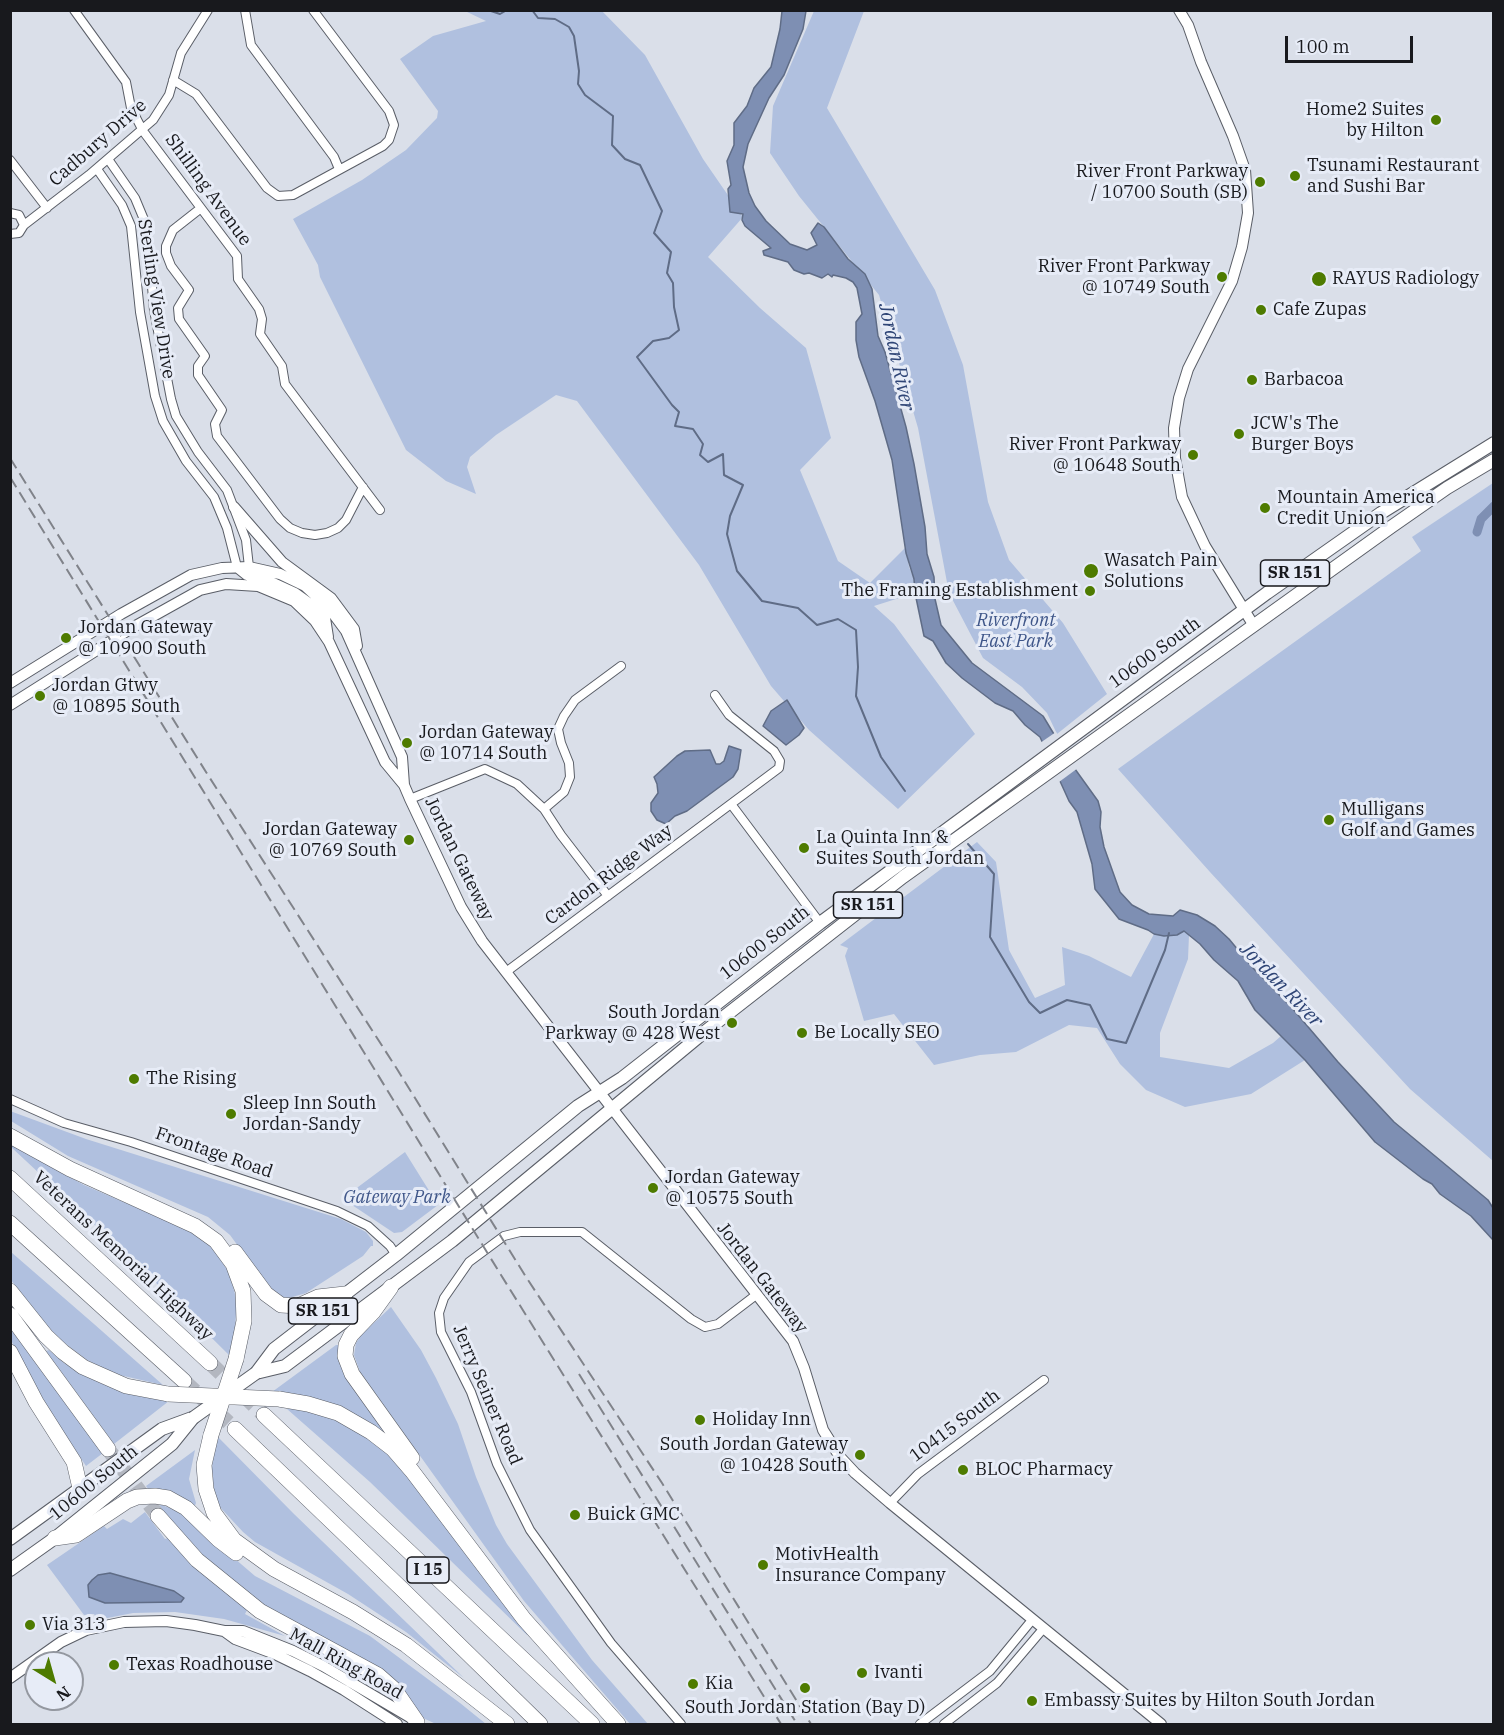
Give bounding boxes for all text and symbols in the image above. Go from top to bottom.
scale bar [1288,24,1416,62]
text: 100 m [1296,35,1350,58]
street label: Cadbury Drive [45,95,151,191]
place label: Home2 Suites by Hilton [1306,99,1424,142]
marker: Home2 Suites by Hilton [1429,113,1443,127]
street label: Shilling Avenue [160,130,256,250]
place label: Tsunami Restaurant and Sushi Bar [1307,155,1479,198]
place label: River Front Parkway / 10700 South (SB) [1076,161,1248,204]
marker: Tsunami Restaurant and Sushi Bar [1288,169,1302,183]
marker: River Front Parkway / 10700 South (SB) [1253,175,1267,189]
street label: Sterling View Drive [133,218,179,380]
place label: River Front Parkway @ 10749 South [1038,256,1210,298]
place label: RAYUS Radiology [1332,268,1479,290]
marker: River Front Parkway @ 10749 South [1215,270,1229,284]
marker: RAYUS Radiology [1310,270,1328,288]
place label: Cafe Zupas [1273,299,1366,321]
water label: Jordan River [873,301,919,413]
marker: Cafe Zupas [1254,303,1268,317]
place label: Barbacoa [1264,369,1344,391]
marker: Barbacoa [1245,373,1259,387]
place label: JCW's The Burger Boys [1251,413,1354,456]
marker: JCW's The Burger Boys [1232,427,1246,441]
place label: River Front Parkway @ 10648 South [1009,434,1181,476]
marker: River Front Parkway @ 10648 South [1186,448,1200,462]
place label: Mountain America Credit Union [1277,487,1435,530]
marker: Mountain America Credit Union [1258,501,1272,515]
place label: Wasatch Pain Solutions [1104,550,1218,592]
road number: SR 151 [1260,560,1330,586]
marker: Wasatch Pain Solutions [1082,562,1100,580]
place label: The Framing Establishment [842,580,1078,602]
marker: The Framing Establishment [1083,584,1097,598]
park label: Riverfront East Park [976,610,1056,652]
street label: 10600 South [1105,613,1205,693]
place label: Jordan Gateway @ 10900 South [78,617,213,660]
marker: Jordan Gateway @ 10900 South [59,631,73,645]
place label: Jordan Gtwy @ 10895 South [52,675,180,718]
marker: Jordan Gtwy @ 10895 South [33,689,47,703]
place label: Jordan Gateway @ 10714 South [419,722,554,764]
marker: Jordan Gateway @ 10714 South [400,736,414,750]
street label: Jordan Gateway [420,794,498,924]
place label: Mulligans Golf and Games [1341,799,1475,842]
marker: Mulligans Golf and Games [1322,813,1336,827]
place label: Jordan Gateway @ 10769 South [262,819,397,862]
street label: Cardon Ridge Way [541,820,677,930]
place label: La Quinta Inn & Suites South Jordan [816,827,984,870]
marker: Jordan Gateway @ 10769 South [402,833,416,847]
marker: La Quinta Inn & Suites South Jordan [797,841,811,855]
road number: SR 151 [834,892,902,918]
street label: 10600 South [716,901,814,985]
water label: Jordan River [1234,937,1328,1033]
place label: South Jordan Parkway @ 428 West [545,1002,720,1044]
marker: South Jordan Parkway @ 428 West [725,1016,739,1030]
place label: Be Locally SEO [814,1022,940,1044]
marker: Be Locally SEO [795,1026,809,1040]
place label: The Rising [146,1068,236,1090]
marker: The Rising [127,1072,141,1086]
place label: Sleep Inn South Jordan-Sandy [243,1093,376,1136]
marker: Sleep Inn South Jordan-Sandy [224,1107,238,1121]
street label: Frontage Road [152,1123,276,1183]
street label: Veterans Memorial Highway [28,1167,218,1345]
place label: Jordan Gateway @ 10575 South [665,1167,800,1210]
marker: Jordan Gateway @ 10575 South [646,1181,660,1195]
park label: Gateway Park [343,1187,451,1209]
street label: Jordan Gateway [712,1218,812,1338]
road number: SR 151 [288,1298,358,1324]
street label: Jerry Seiner Road [448,1322,526,1468]
street label: 10415 South [906,1385,1004,1467]
place label: Holiday Inn [712,1409,811,1431]
marker: Holiday Inn [693,1413,707,1427]
place label: South Jordan Gateway @ 10428 South [660,1434,848,1476]
street label: 10600 South [45,1441,143,1525]
marker: South Jordan Gateway @ 10428 South [853,1448,867,1462]
place label: BLOC Pharmacy [975,1459,1113,1481]
marker: BLOC Pharmacy [956,1463,970,1477]
place label: Buick GMC [587,1504,680,1526]
marker: Buick GMC [568,1508,582,1522]
place label: MotivHealth Insurance Company [775,1544,946,1586]
road number: I 15 [407,1557,449,1583]
marker: MotivHealth Insurance Company [756,1558,770,1572]
place label: Via 313 [42,1614,106,1636]
marker: Via 313 [23,1618,37,1632]
street label: Mall Ring Road [285,1624,407,1704]
north arrow [24,1651,84,1711]
place label: Texas Roadhouse [126,1654,273,1676]
marker: Texas Roadhouse [107,1658,121,1672]
place label: Ivanti [874,1662,923,1684]
marker: Ivanti [855,1666,869,1680]
place label: Kia [705,1673,733,1695]
marker: Kia [686,1677,700,1691]
marker: South Jordan Station (Bay D) [798,1681,812,1695]
text: N [53,1682,75,1706]
place label: Embassy Suites by Hilton South Jordan [1044,1690,1375,1712]
marker: Embassy Suites by Hilton South Jordan [1025,1694,1039,1708]
place label: South Jordan Station (Bay D) [685,1697,925,1719]

